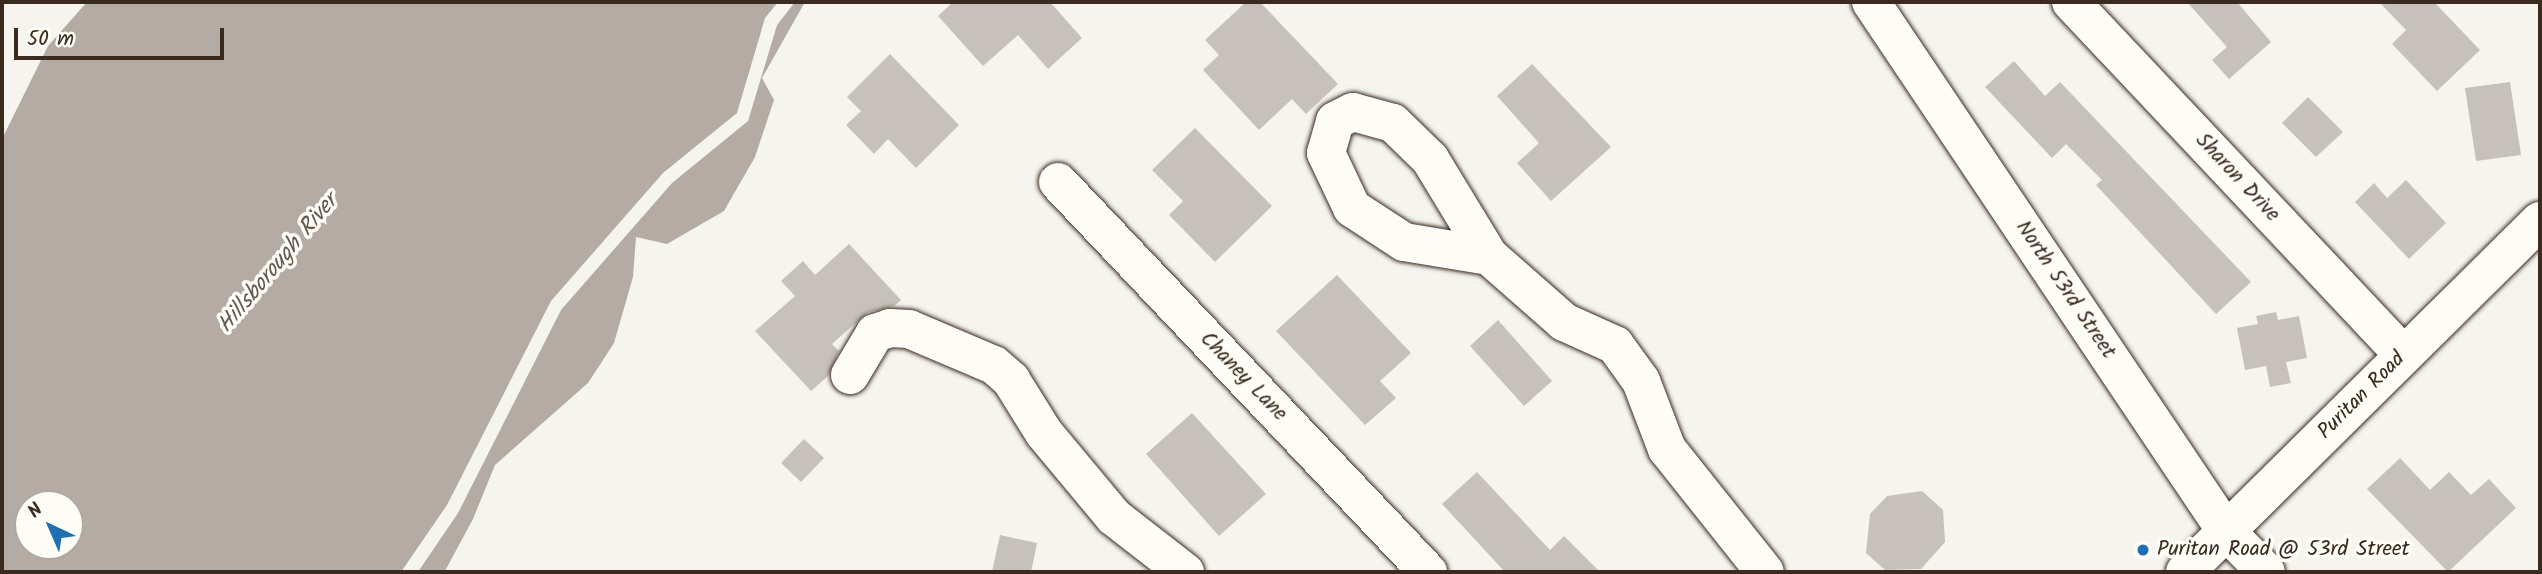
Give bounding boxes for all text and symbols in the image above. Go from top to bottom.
scale bar [18,14,228,58]
text: 50 m [27,23,74,56]
street label: Sharon Drive [2190,128,2284,228]
water label: Hillsborough River [212,189,344,339]
street label: North 53rd Street [2010,216,2120,364]
street label: Chaney Lane [1194,327,1292,427]
street label: Puritan Road [2313,347,2411,445]
north arrow [14,490,84,560]
text: N [21,496,51,526]
place label: Puritan Road @ 53rd Street [2157,537,2410,563]
marker: Puritan Road @ 53rd Street [2135,542,2151,558]

